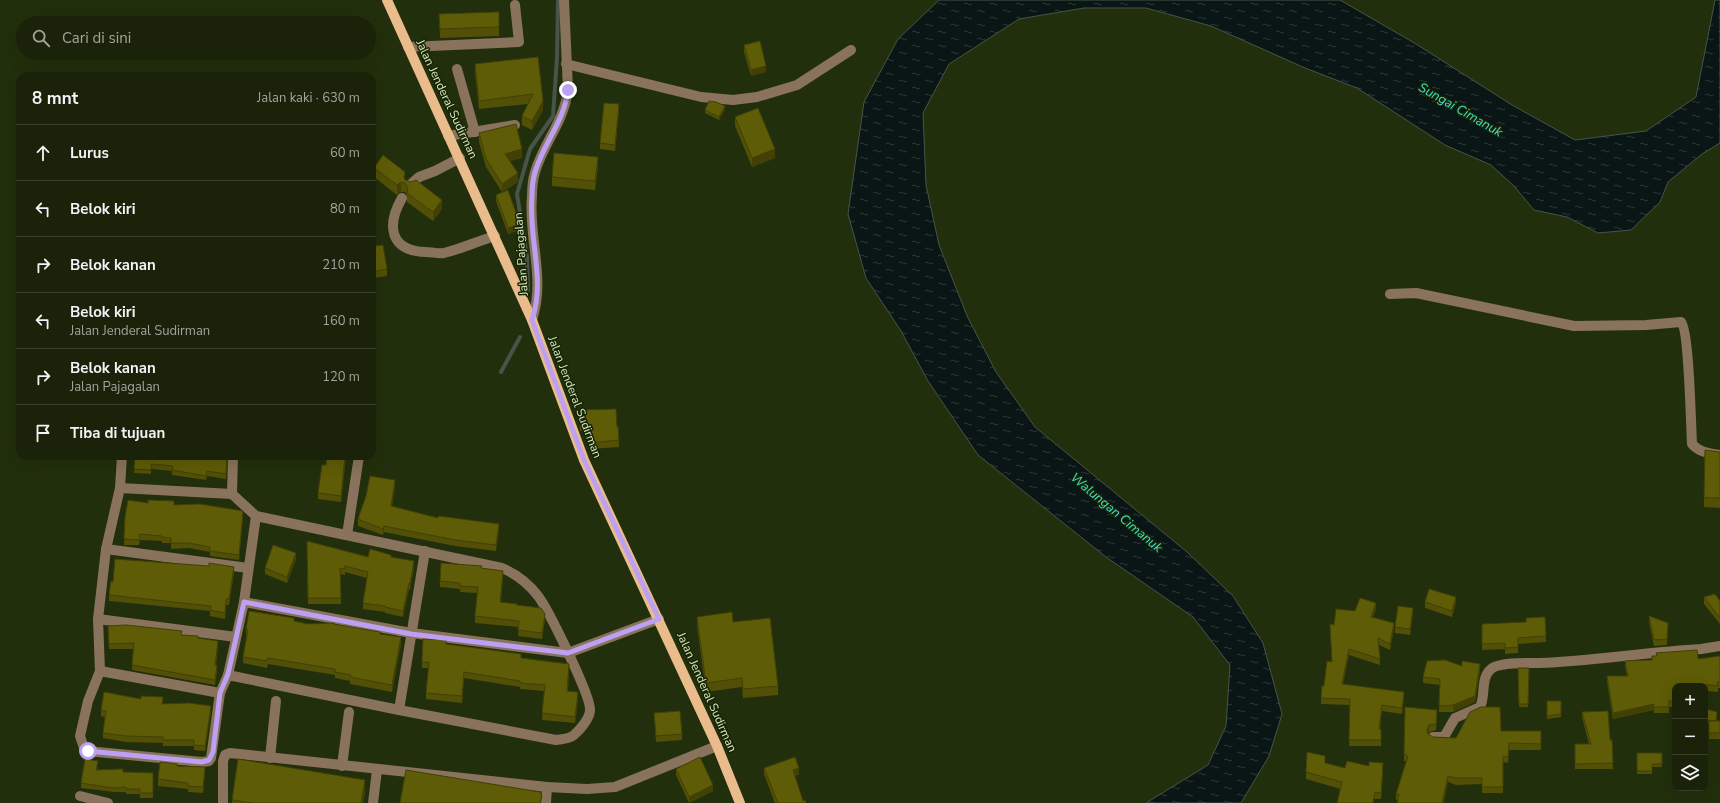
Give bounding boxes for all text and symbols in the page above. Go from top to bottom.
search box [16,16,376,60]
icon: search [30,27,52,49]
text: Cari di sini [62,28,131,48]
street label: Jalan Jenderal Sudirman [412,36,482,161]
water label: Sungai Cimanuk [1415,78,1506,142]
route end [559,81,577,99]
text: 8 mnt [32,87,78,110]
text: Jalan kaki · 630 m [257,89,360,107]
icon: ahead [32,142,54,164]
text: Lurus [70,143,109,163]
text: 60 m [330,144,360,162]
icon: left [32,198,54,220]
text: Belok kiri [70,199,135,219]
text: 80 m [330,200,360,218]
street label: Jalan Pajagalan [510,212,532,297]
icon: right [32,254,54,276]
text: Belok kanan [70,255,156,275]
text: 210 m [322,256,360,274]
text: Belok kiri [70,302,135,322]
icon: left [32,310,54,332]
text: 160 m [322,312,360,330]
text: Jalan Jenderal Sudirman [70,322,210,340]
street label: Jalan Jenderal Sudirman [544,333,606,460]
text: Belok kanan [70,358,156,378]
icon: right [32,366,54,388]
text: 120 m [322,368,360,386]
text: Jalan Pajagalan [70,378,160,396]
icon: arrive [32,422,54,444]
text: Tiba di tujuan [70,423,165,443]
water label: Walungan Cimanuk [1066,469,1167,557]
street label: Jalan Jenderal Sudirman [673,629,741,754]
map controls [1672,683,1708,791]
button: + [1672,683,1708,719]
button: − [1672,719,1708,755]
route start [79,742,97,760]
button: layers [1672,755,1708,791]

